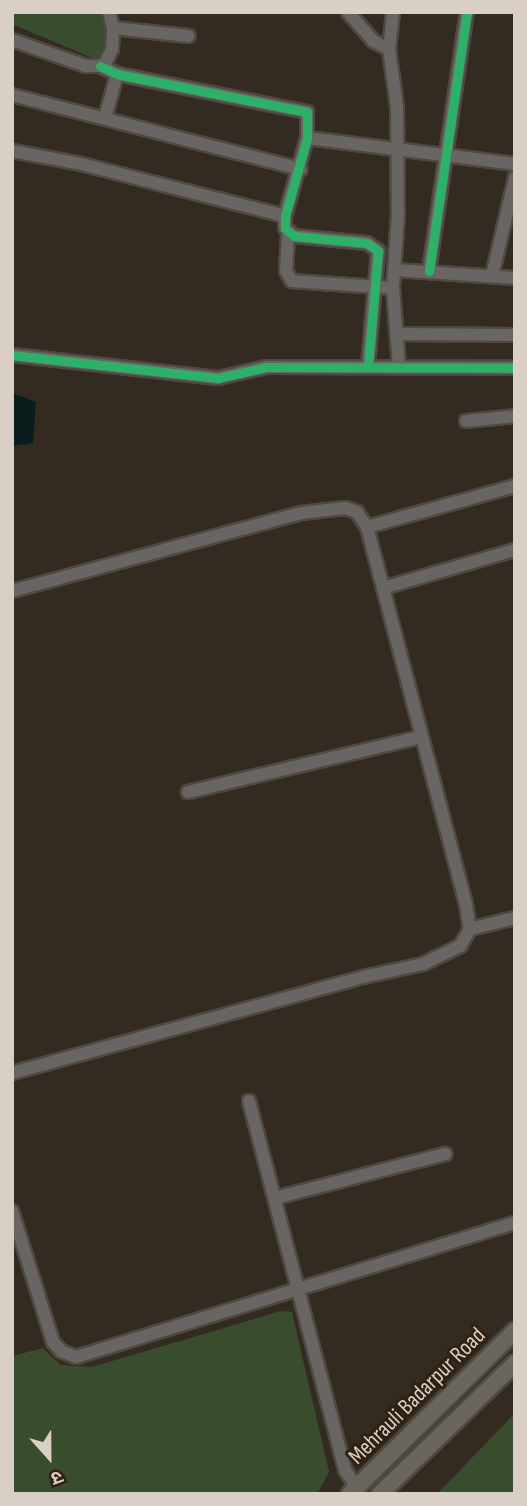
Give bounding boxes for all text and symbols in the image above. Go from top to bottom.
street label: Mehrauli Badarpur Road [343,1322,491,1470]
north arrow [14,1422,84,1492]
text: उ [47,1464,66,1490]

